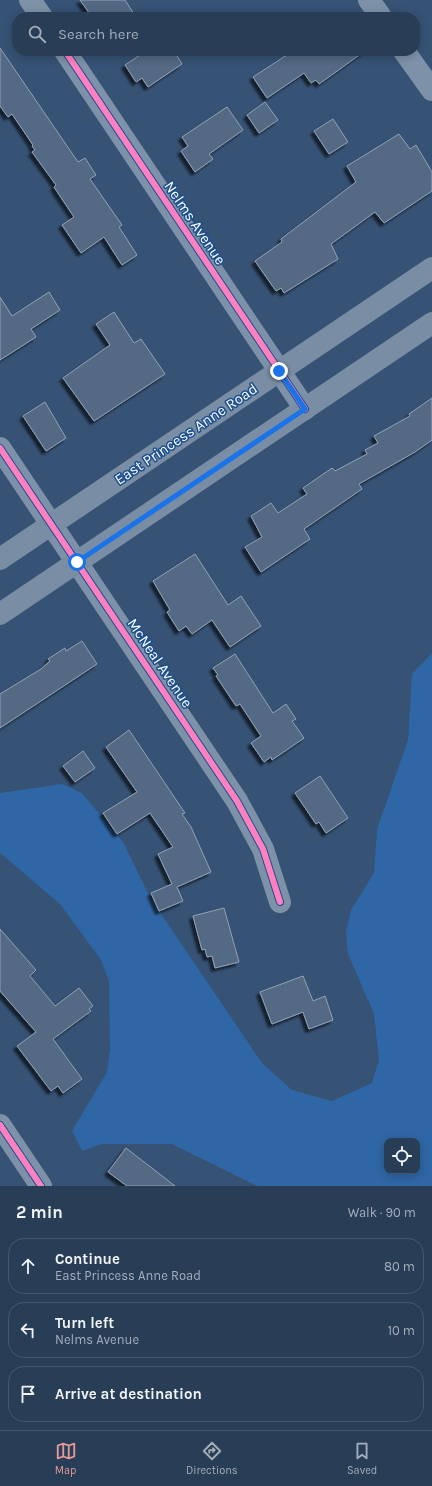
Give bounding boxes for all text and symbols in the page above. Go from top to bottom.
search box [12,12,420,56]
icon: search [26,23,48,45]
text: Search here [58,25,139,43]
street label: Nelms Avenue [160,178,230,268]
route end [270,362,288,380]
street label: East Princess Anne Road [111,379,261,489]
route start [68,553,86,571]
street label: McNeal Avenue [124,615,196,711]
map controls [384,1138,420,1174]
button: locate [384,1138,420,1174]
text: 2 min [16,1202,63,1222]
text: Walk · 90 m [348,1205,416,1220]
text: Continue [55,1250,120,1268]
icon: ahead [17,1255,39,1277]
text: 80 m [384,1259,415,1274]
text: East Princess Anne Road [55,1268,201,1283]
text: Turn left [55,1314,114,1332]
icon: left [17,1319,39,1341]
text: 10 m [388,1323,415,1338]
text: Nelms Avenue [55,1332,139,1347]
icon: arrive [17,1383,39,1405]
text: Arrive at destination [55,1385,202,1403]
tab: Map [55,1440,77,1477]
tab: Directions [186,1440,238,1477]
tab: Saved [347,1440,377,1477]

